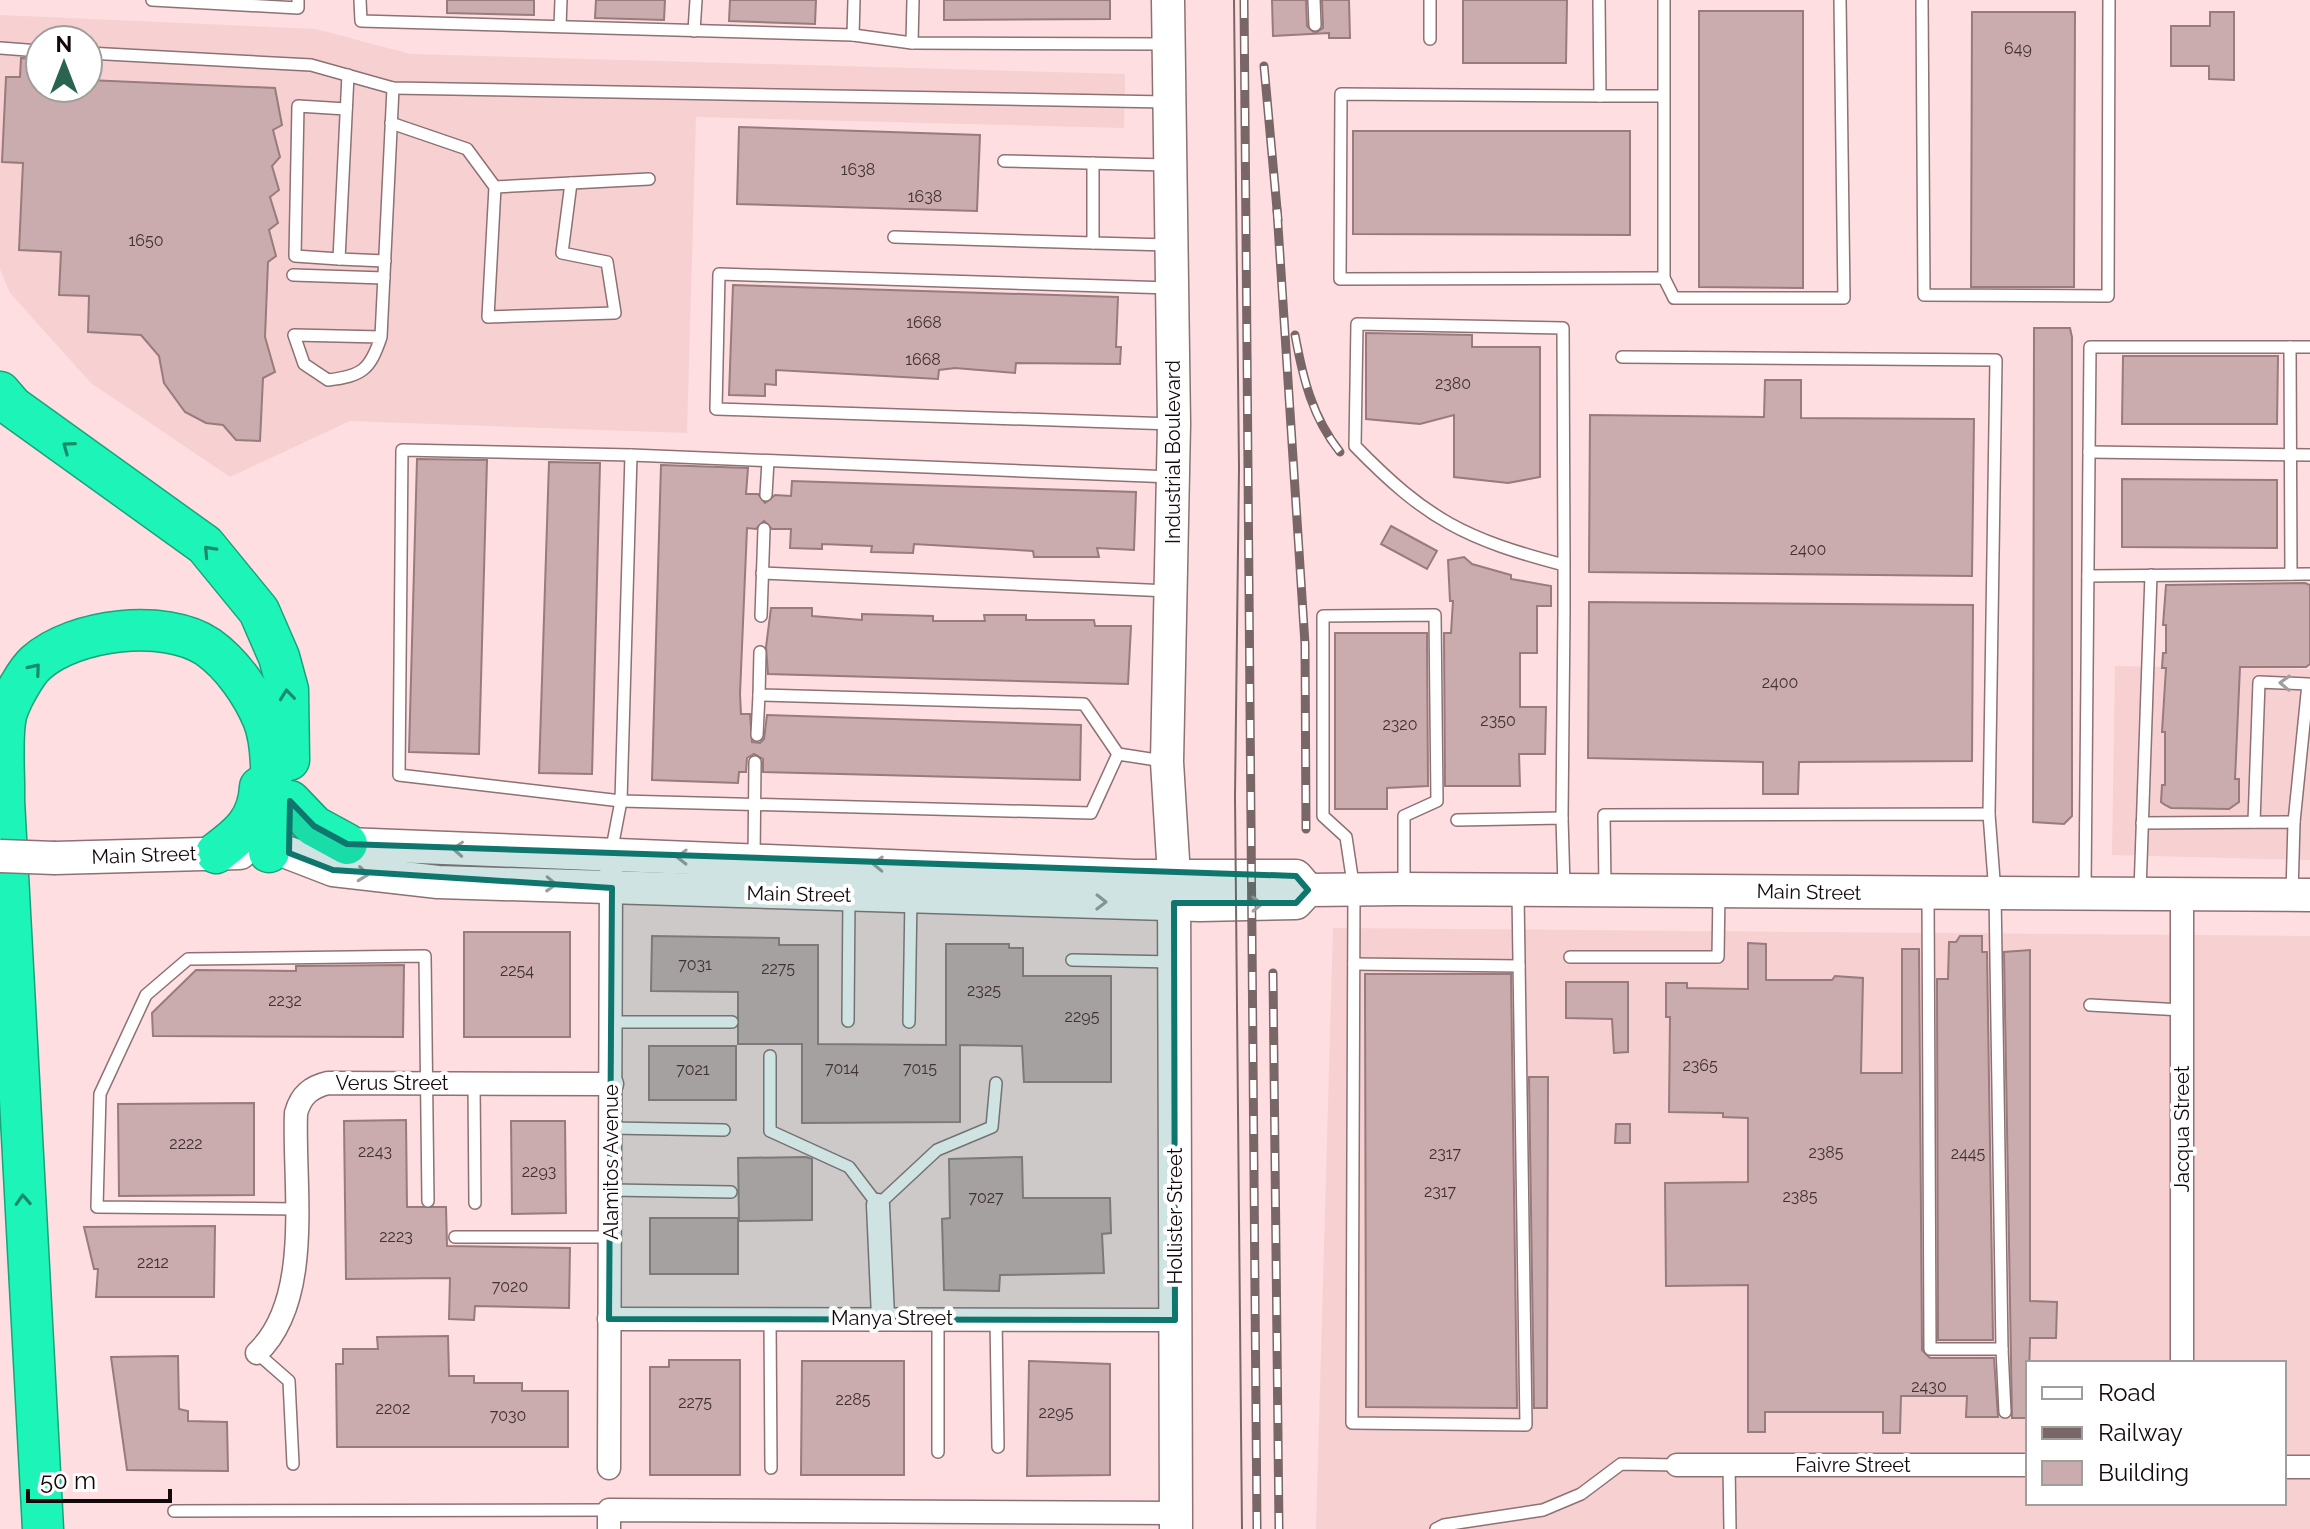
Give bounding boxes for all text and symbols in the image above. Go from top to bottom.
north arrow [24,24,104,104]
text: N [56,31,72,57]
house number: 649 [2004,39,2032,58]
house number: 1638 [841,160,875,179]
house number: 1638 [908,187,942,206]
house number: 1650 [128,231,164,250]
house number: 1668 [906,313,942,332]
house number: 1668 [905,350,941,369]
street label: Industrial Boulevard [1161,360,1185,544]
house number: 2380 [1435,374,1471,393]
one-way arrow [62,442,76,457]
house number: 2400 [1790,540,1826,559]
one-way arrow [204,546,218,561]
one-way arrow [26,664,40,678]
house number: 2400 [1762,673,1798,692]
one-way arrow [2278,675,2291,692]
one-way arrow [278,688,295,701]
house number: 2350 [1480,711,1516,730]
house number: 2320 [1382,715,1418,734]
street label: Main Street [91,841,197,869]
one-way arrow [451,841,464,858]
one-way arrow [675,848,688,866]
one-way arrow [871,856,883,873]
one-way arrow [357,865,370,882]
one-way arrow [545,876,558,893]
street label: Main Street [1756,879,1862,905]
street label: Main Street [746,881,852,907]
one-way arrow [1095,894,1108,911]
one-way arrow [1251,895,1264,913]
house number: 7031 [678,955,712,974]
house number: 2275 [761,959,795,978]
house number: 2254 [500,961,534,980]
house number: 2325 [967,981,1001,1000]
house number: 2232 [268,991,302,1010]
house number: 2295 [1065,1007,1100,1026]
house number: 2365 [1682,1056,1718,1075]
house number: 7014 [825,1059,859,1078]
house number: 7015 [903,1059,937,1078]
house number: 7021 [676,1060,710,1079]
street label: Jacqua Street [2170,1065,2194,1192]
street label: Verus Street [335,1071,449,1095]
street label: Alamitos Avenue [599,1084,623,1240]
house number: 2222 [169,1134,203,1153]
house number: 2243 [358,1142,392,1161]
house number: 2385 [1808,1143,1844,1162]
house number: 2317 [1429,1144,1462,1163]
house number: 2445 [1951,1144,1986,1163]
street label: Hollister Street [1163,1147,1187,1284]
house number: 2293 [522,1162,556,1181]
house number: 2317 [1424,1182,1457,1201]
house number: 2385 [1782,1187,1818,1206]
house number: 7027 [968,1188,1004,1207]
one-way arrow [15,1193,32,1206]
house number: 2223 [379,1227,413,1246]
house number: 2212 [137,1253,169,1272]
house number: 7020 [492,1277,528,1296]
street label: Manya Street [831,1306,953,1330]
legend [2026,1361,2286,1505]
house number: 2430 [1911,1377,1947,1396]
text: Road [2098,1378,2156,1407]
house number: 2285 [836,1390,871,1409]
house number: 2275 [678,1393,712,1412]
house number: 2202 [376,1399,410,1418]
house number: 2295 [1039,1403,1074,1422]
house number: 7030 [490,1406,526,1425]
text: Railway [2098,1418,2183,1447]
scale bar [28,1453,170,1503]
street label: Faivre Street [1795,1453,1911,1477]
text: Building [2098,1458,2189,1487]
text: 50 m [40,1466,96,1495]

